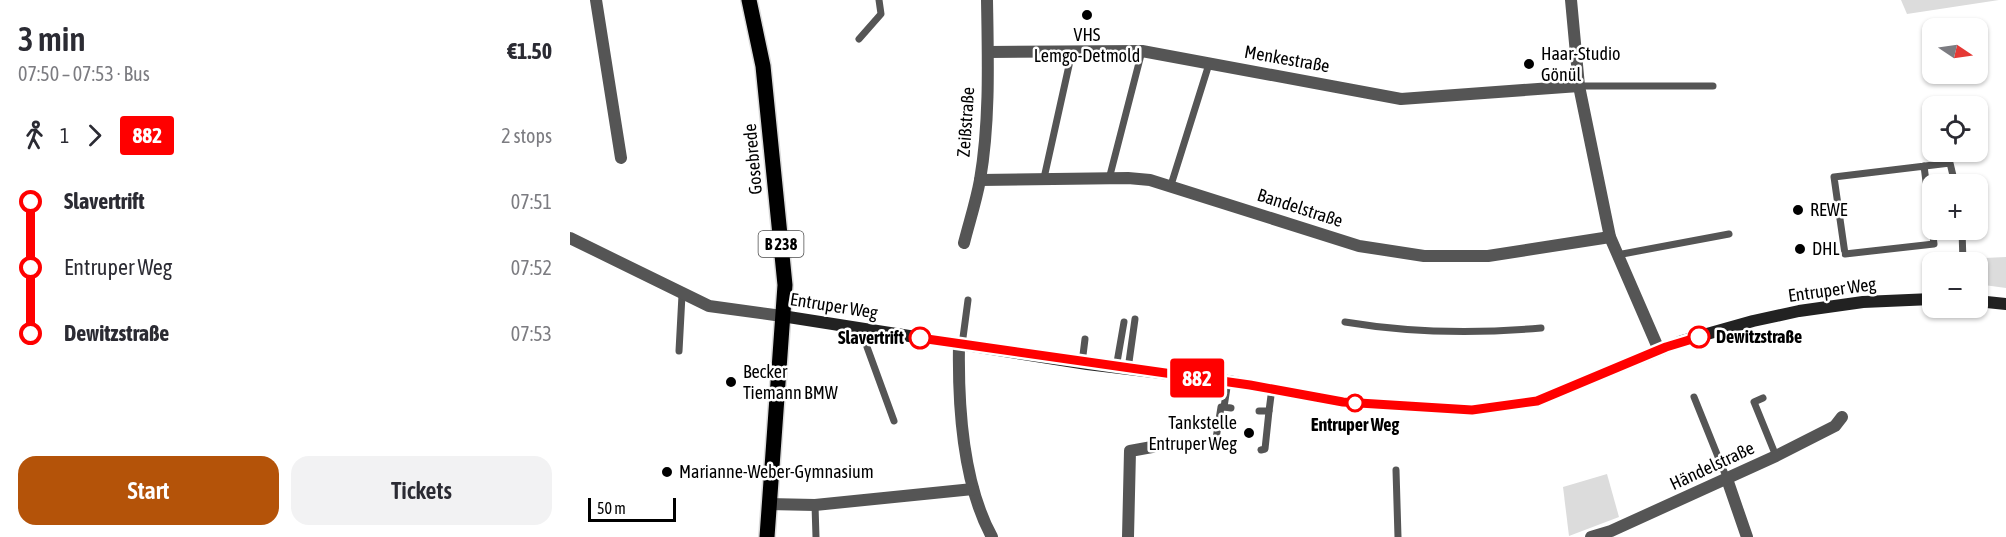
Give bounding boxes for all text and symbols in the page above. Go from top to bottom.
marker: VHS Lemgo-Detmold [1080,8,1094,22]
north arrow [1922,18,1988,84]
map controls [1922,18,1988,318]
text: 3 min [18,20,85,58]
place label: VHS Lemgo-Detmold [1034,24,1140,66]
text: €1.50 [507,38,552,64]
street label: Menkestraße [1243,41,1331,76]
place label: Haar-Studio Gönül [1541,43,1621,85]
marker: Haar-Studio Gönül [1522,57,1536,71]
text: 07:50 – 07:53 · Bus [18,62,150,85]
street label: Zeißstraße [953,86,978,158]
button: locate [1922,96,1988,162]
icon: walk [18,119,51,152]
icon: forward [78,119,111,152]
text: 882 [132,123,162,147]
street label: Gosebrede [739,123,766,195]
text: 1 [60,124,69,147]
text: 2 stops [501,124,552,147]
button: + [1922,174,1988,240]
street label: Bandelstraße [1255,184,1346,231]
text: Slavertrift [64,188,145,214]
text: 07:51 [511,190,552,213]
place label: REWE [1810,199,1848,220]
marker: REWE [1791,203,1805,217]
road number: B 238 [758,231,804,257]
place label: DHL [1812,238,1840,259]
marker: DHL [1793,242,1807,256]
button: − [1922,252,1988,318]
text: Entruper Weg [64,254,172,280]
text: 07:52 [511,256,552,279]
street label: Entruper Weg [1787,273,1877,306]
street label: Entruper Weg [789,288,880,323]
text: Dewitzstraße [64,320,169,346]
text: 07:53 [511,322,552,345]
marker: Dewitzstraße [1688,326,1710,348]
place label: Dewitzstraße [1716,326,1802,347]
place label: Slavertrift [838,327,905,348]
marker: Slavertrift [909,327,931,349]
line badge: 882 [1162,358,1232,398]
place label: Becker Tiemann BMW [743,361,838,403]
text: 882 [1182,366,1212,390]
marker: Becker Tiemann BMW [724,375,738,389]
marker: Entruper Weg [1346,394,1364,412]
place label: Tankstelle Entruper Weg [1149,412,1237,454]
place label: Entruper Weg [1311,414,1399,435]
marker: Tankstelle Entruper Weg [1242,426,1256,440]
street label: Händelstraße [1666,437,1757,494]
button: Start [18,456,279,525]
button: Tickets [291,456,552,525]
place label: Marianne-Weber-Gymnasium [679,461,874,482]
marker: Marianne-Weber-Gymnasium [660,465,674,479]
scale bar [588,495,676,522]
text: 50 m [597,499,626,517]

